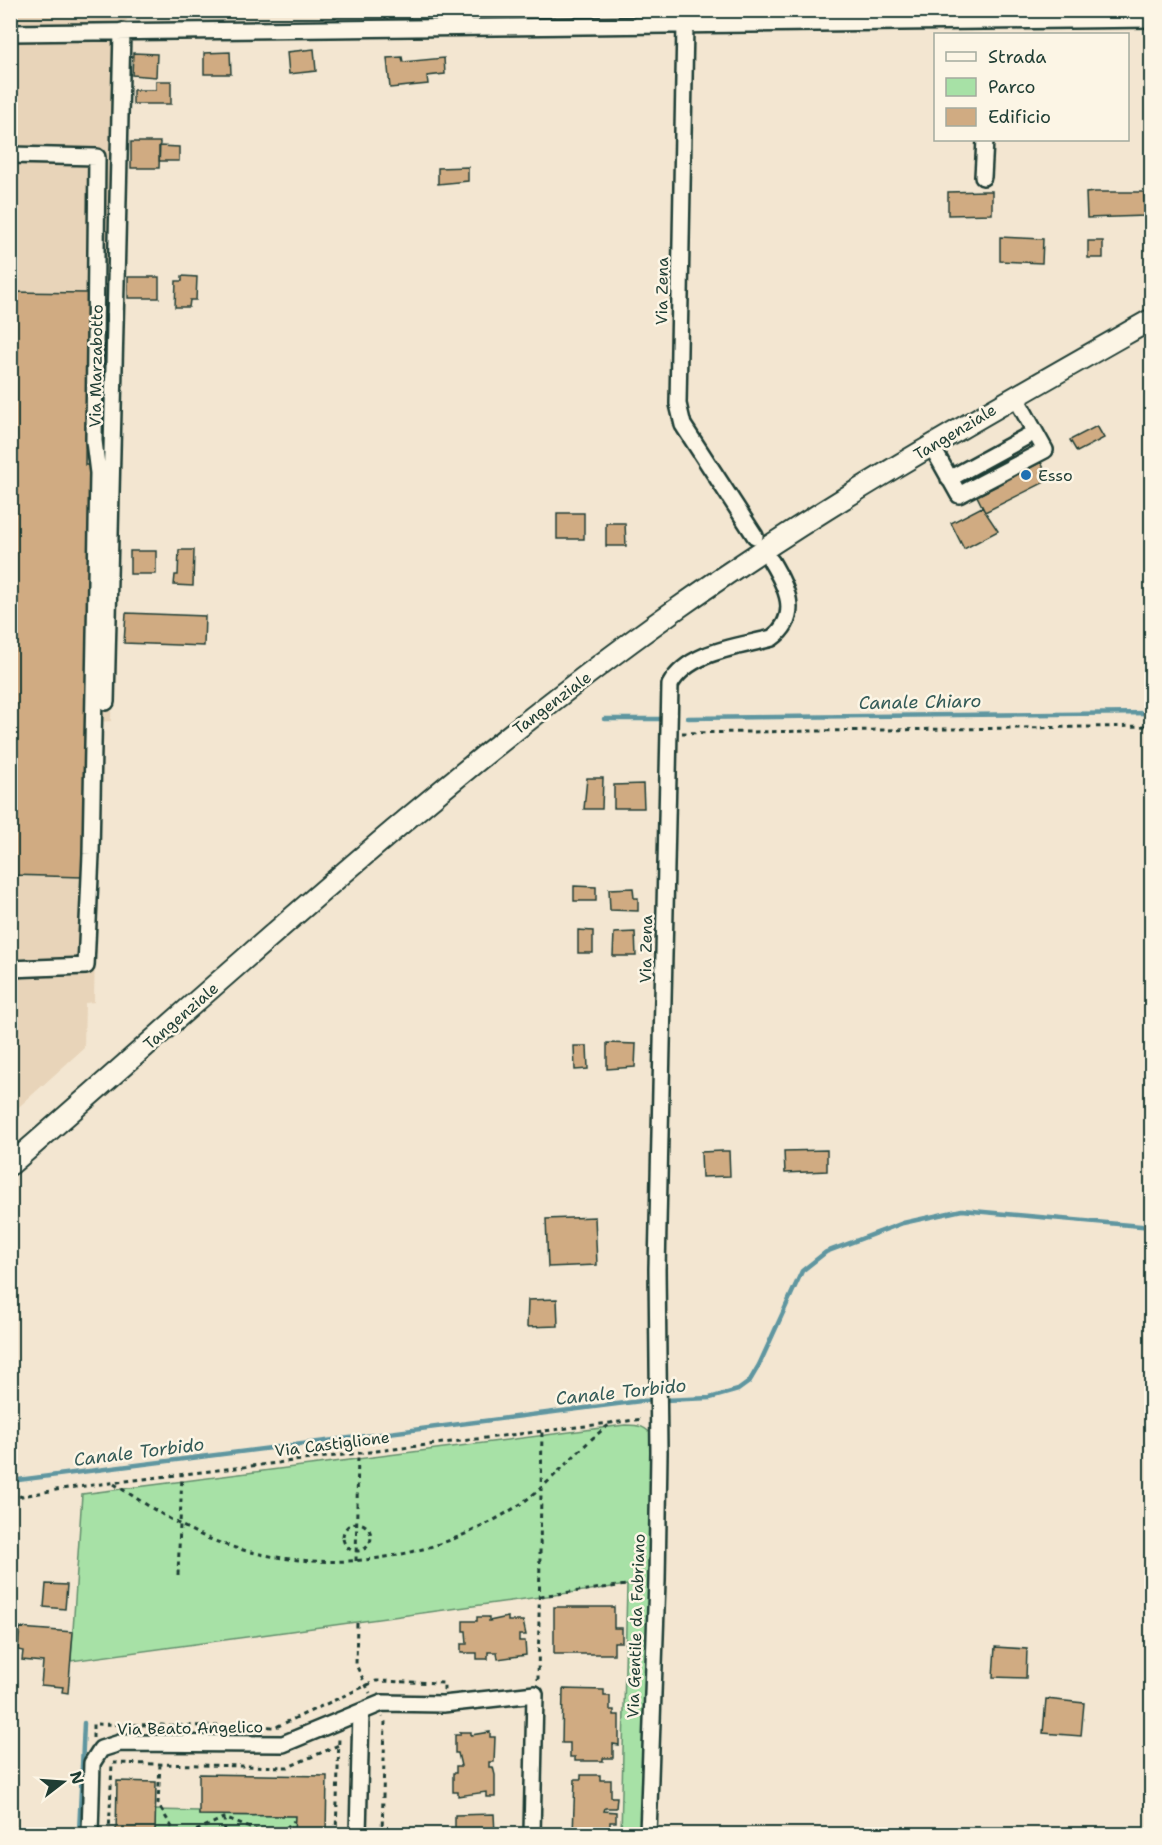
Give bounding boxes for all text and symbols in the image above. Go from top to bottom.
legend [934,33,1129,141]
text: Strada [988,45,1047,69]
text: Parco [988,75,1036,99]
text: Edificio [988,105,1051,129]
street label: Via Zena [651,257,673,325]
street label: Via Marzabotto [84,304,108,428]
street label: Tangenziale [910,399,1000,465]
place label: Esso [1038,465,1073,486]
marker: Esso [1019,468,1033,482]
street label: Tangenziale [509,667,595,739]
water label: Canale Chiaro [858,689,982,715]
street label: Via Zena [635,915,657,983]
street label: Tangenziale [139,978,223,1054]
water label: Canale Torbido [554,1373,688,1411]
street label: Via Castiglione [273,1427,391,1461]
water label: Canale Torbido [72,1432,206,1472]
street label: Via Gentile da Fabriano [622,1533,650,1719]
street label: Via Beato Angelico [117,1716,263,1740]
north arrow [33,1752,93,1812]
text: N [65,1769,89,1787]

